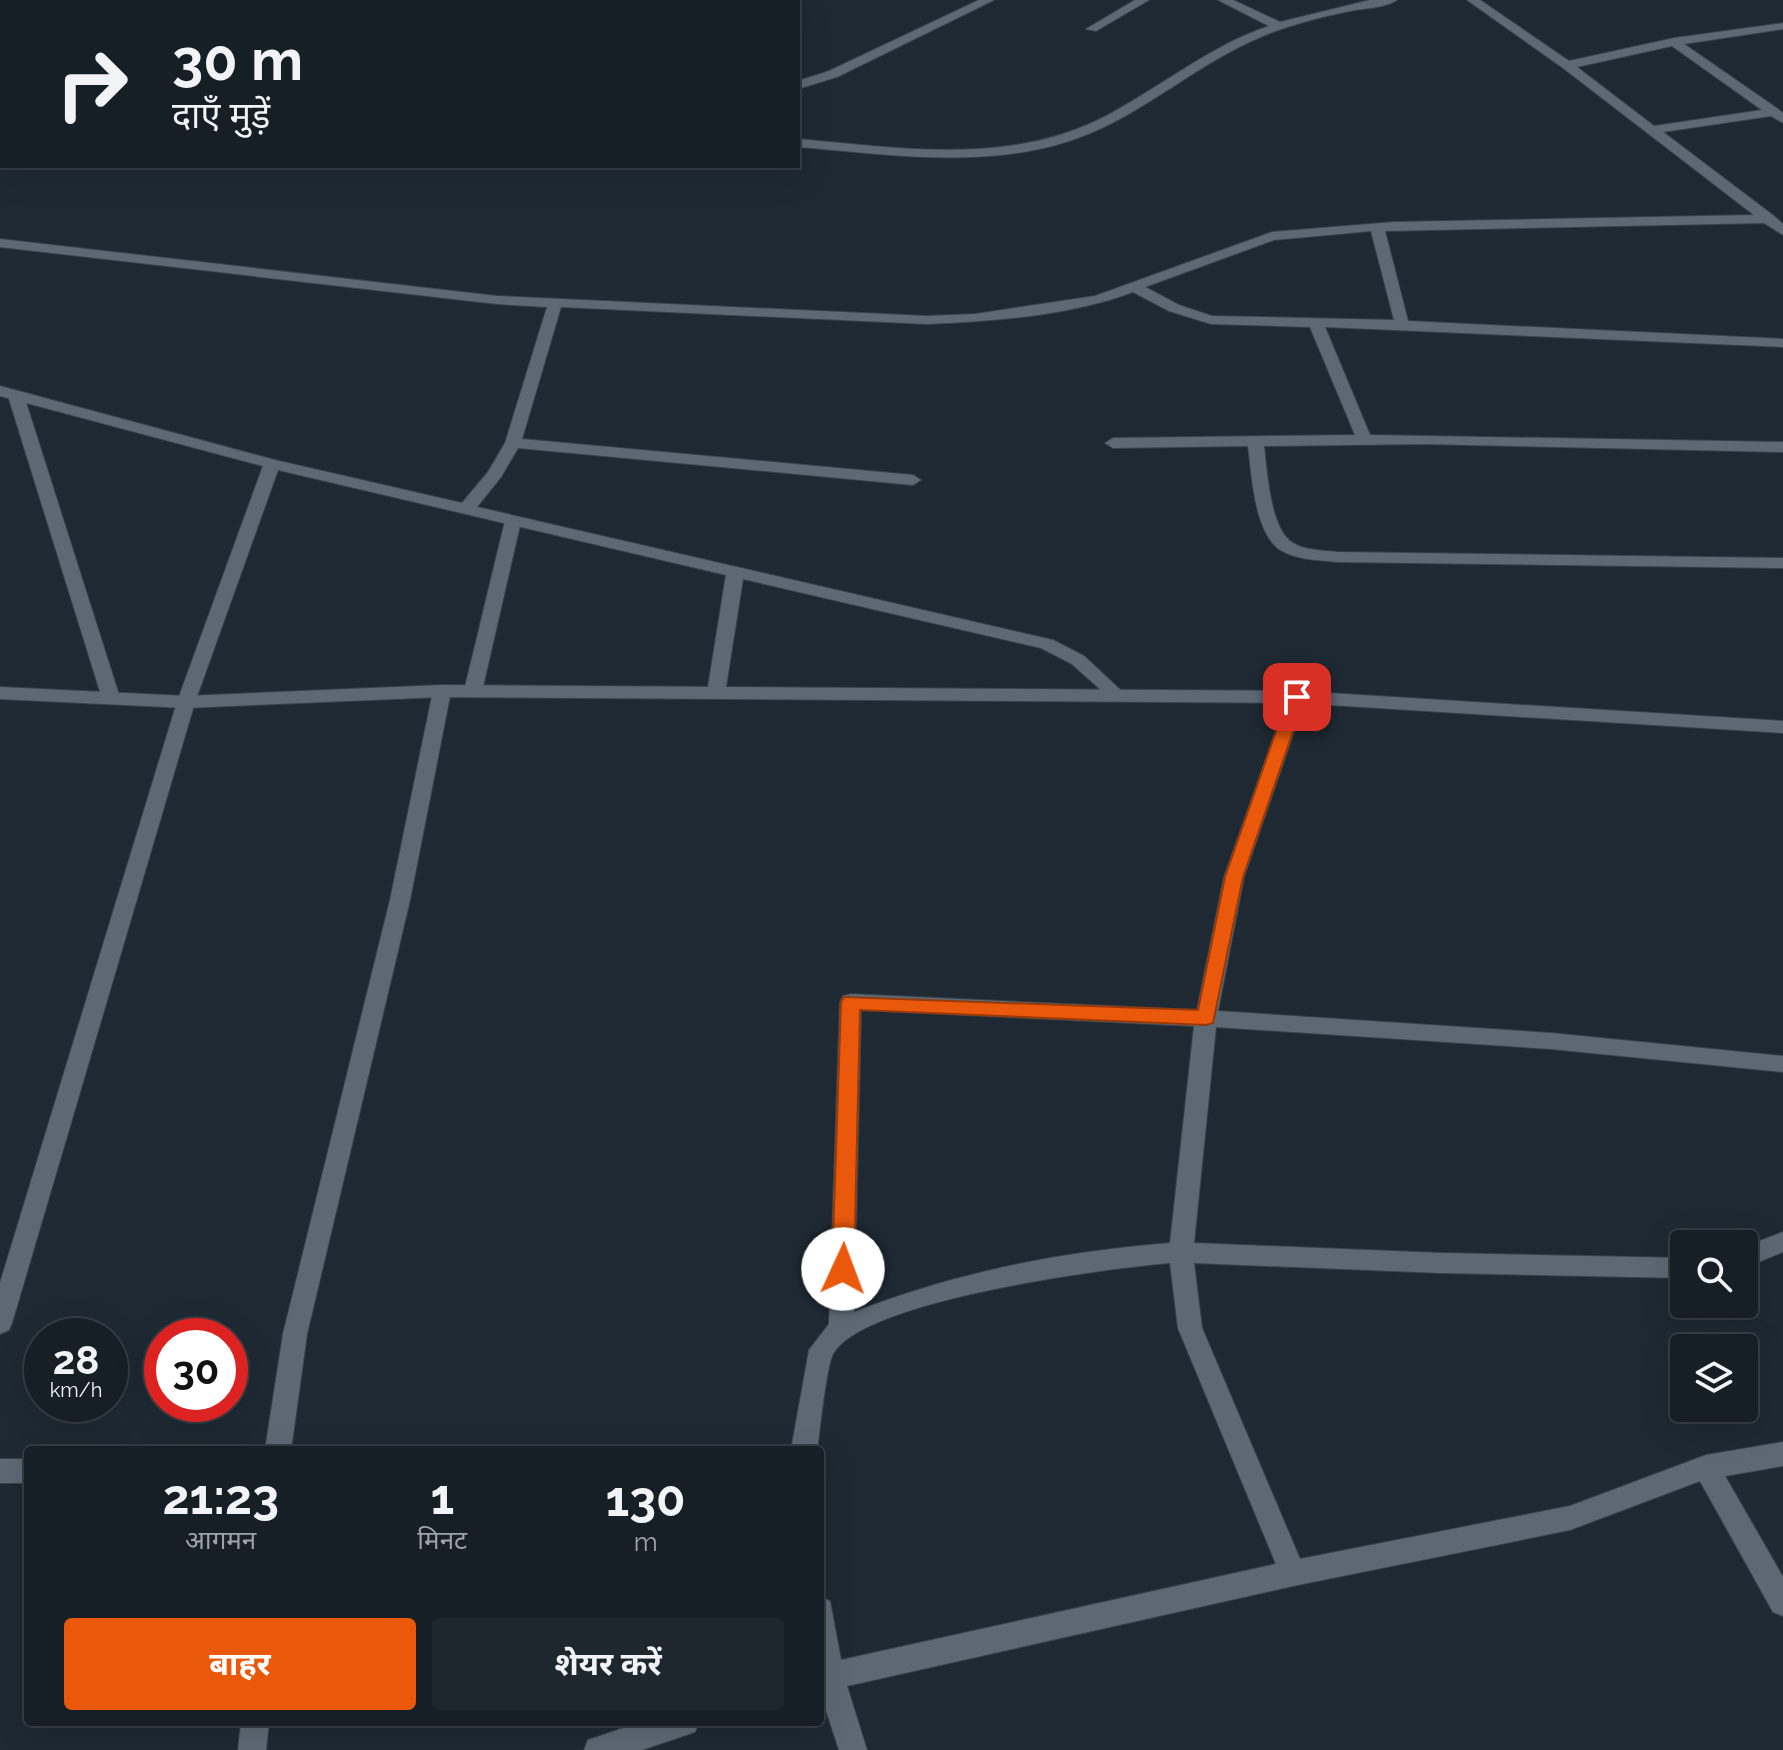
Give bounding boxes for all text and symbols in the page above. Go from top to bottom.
text: 30 m [172,27,303,93]
icon: right [40,32,144,136]
text: दाएँ मुड़ें [172,94,270,136]
pin [1263,663,1331,731]
icon: arrive [1275,675,1319,719]
position arrow [801,1227,885,1311]
map controls [1670,1230,1758,1422]
button: search [1670,1230,1758,1318]
speed limit sign: 30 [144,1318,248,1422]
button: layers [1670,1334,1758,1422]
text: 28 [53,1336,99,1383]
text: km/h [50,1378,102,1402]
text: 21:23 [162,1469,279,1525]
text: 1 [430,1469,454,1525]
text: 130 [606,1471,686,1527]
text: आगमन [185,1525,256,1555]
text: मिनट [417,1525,467,1555]
text: m [634,1527,658,1557]
button: बाहर [64,1618,416,1710]
button: शेयर करें [432,1618,784,1710]

